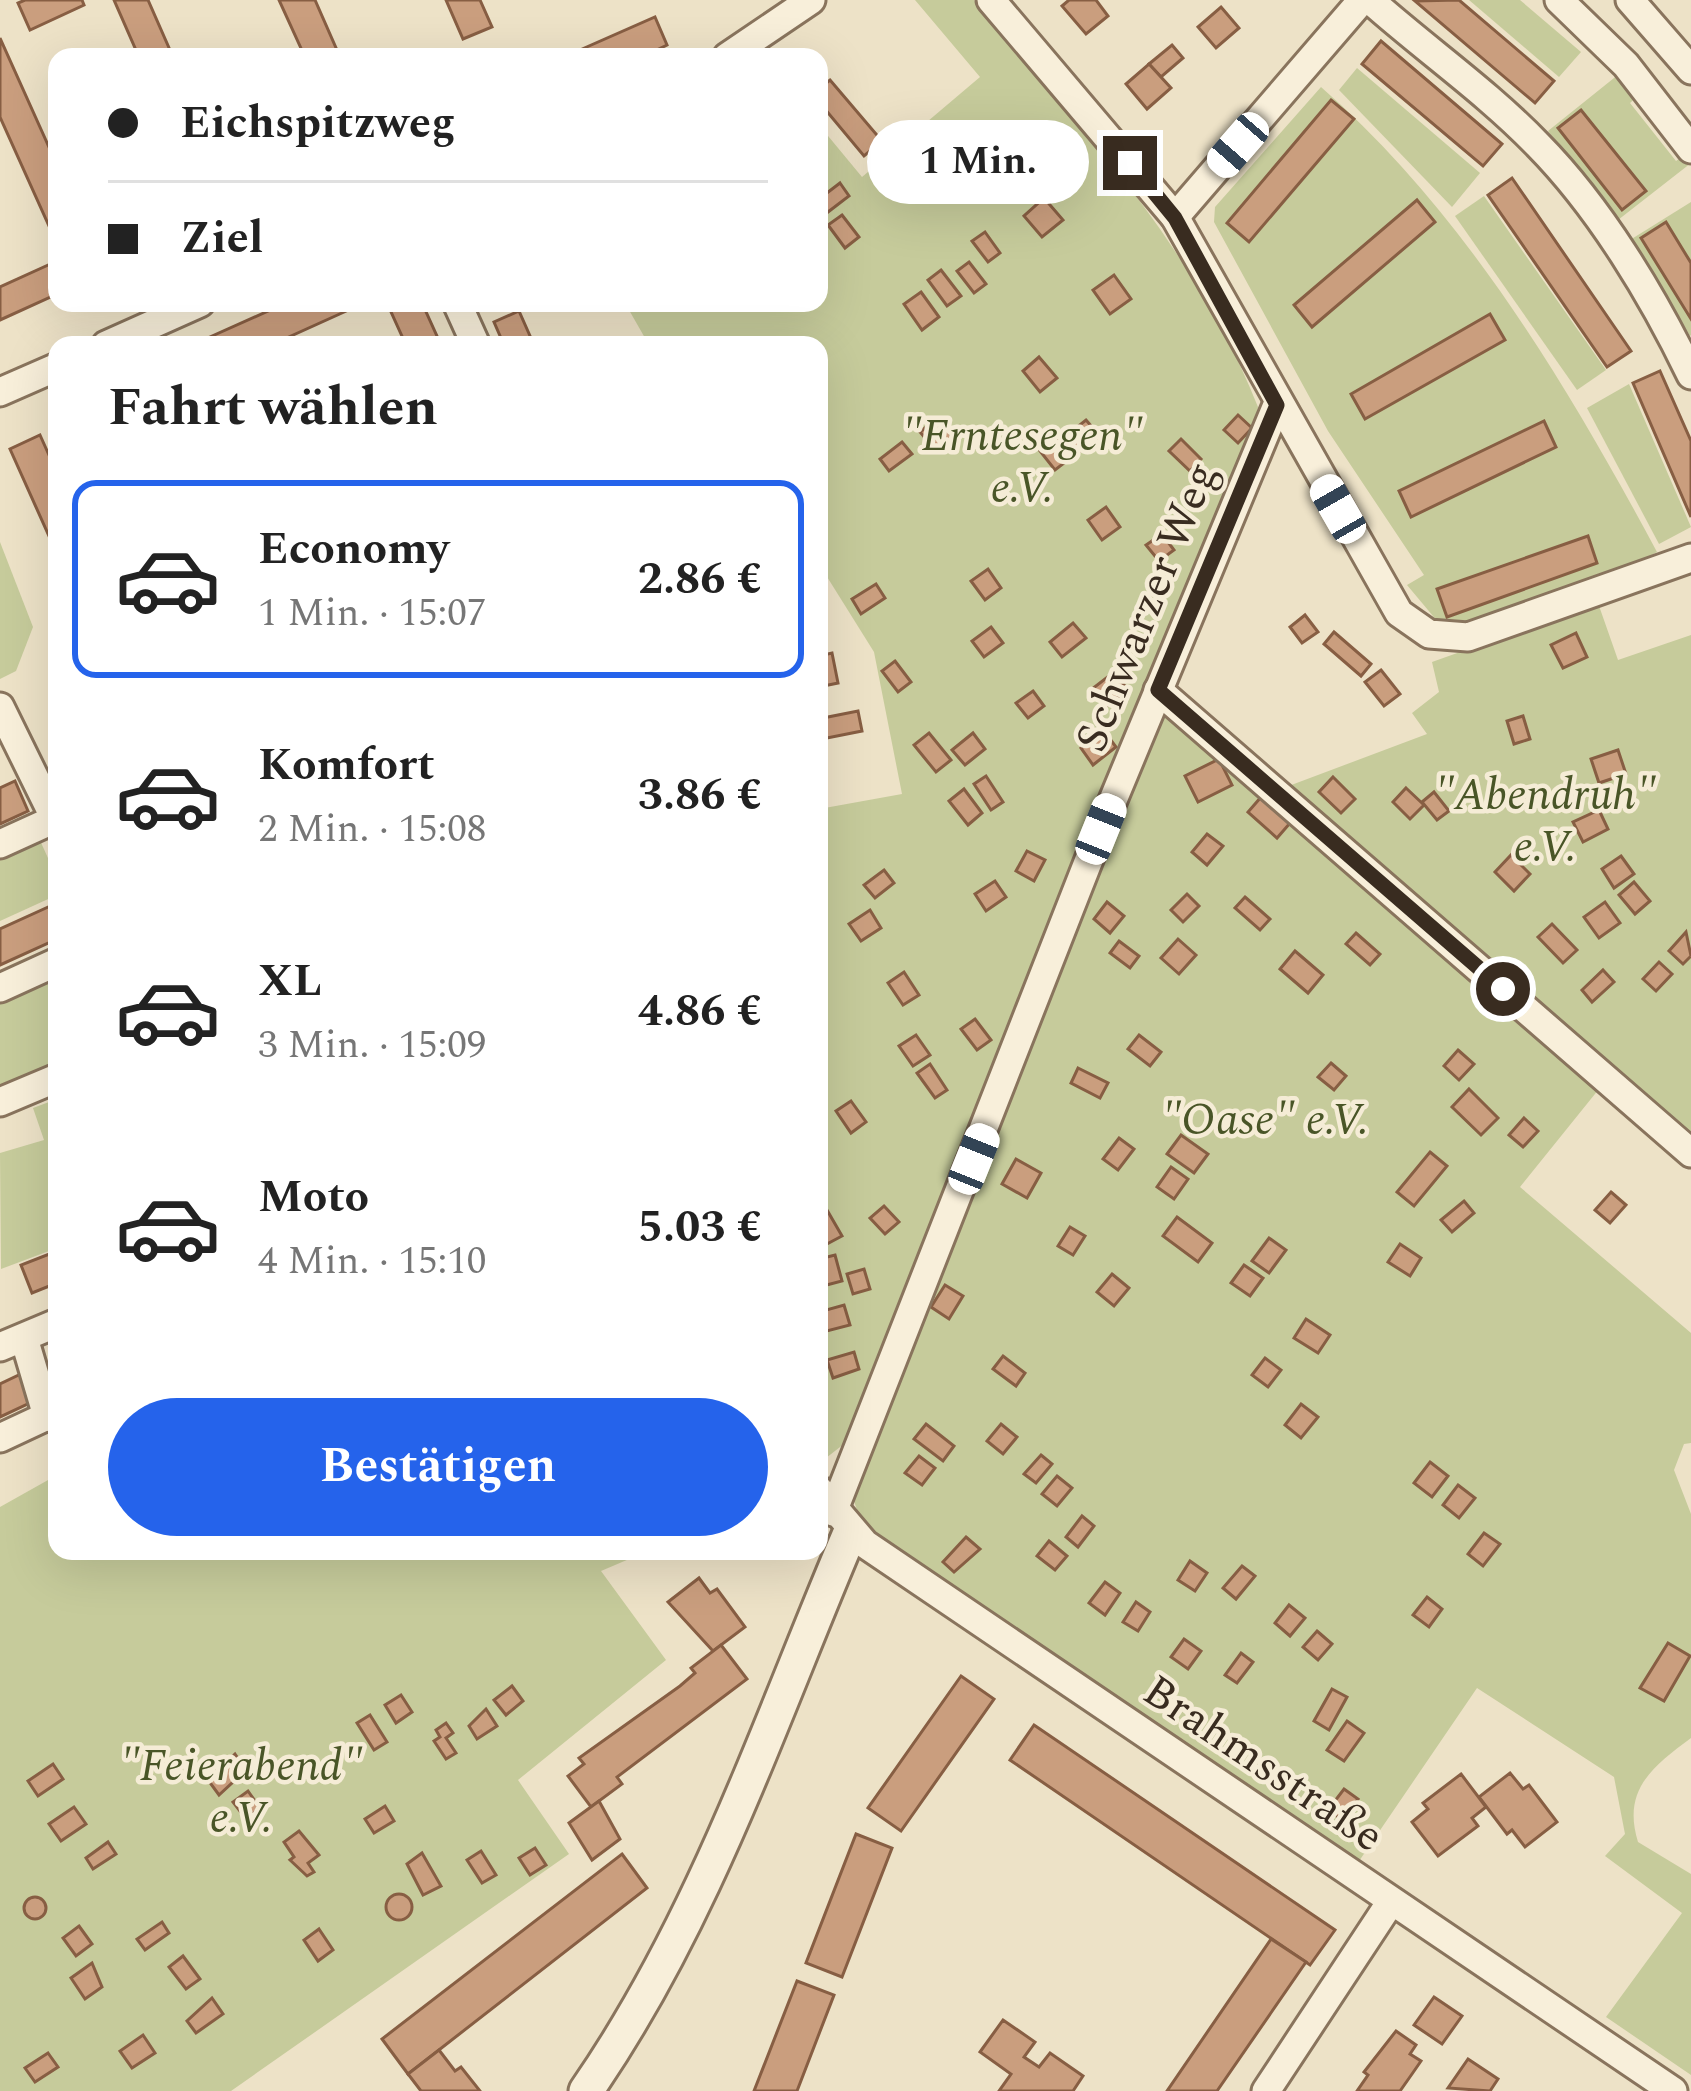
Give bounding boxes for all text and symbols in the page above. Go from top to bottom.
text: Eichspitzweg [180,89,456,158]
car [1201,106,1275,184]
callout: 1 Min. [866,121,1088,205]
text: 1 Min. [919,132,1037,191]
route end [1103,136,1157,190]
text: Ziel [180,204,264,273]
text: Fahrt wählen [108,367,438,449]
park label: "Erntesegen" e.V. [901,402,1143,523]
street label: Schwarzer Weg [1057,451,1237,763]
car [1304,469,1372,549]
text: Economy [258,515,449,584]
icon: car [114,525,222,633]
text: 2.86 € [638,545,762,614]
text: 1 Min. · 15:07 [258,584,486,643]
text: Komfort [258,731,435,800]
icon: car [114,741,222,849]
text: 3.86 € [638,761,762,830]
park label: "Abendruh" e.V. [1434,761,1657,882]
car [1071,789,1131,869]
text: 2 Min. · 15:08 [258,800,486,859]
text: XL [258,947,322,1016]
icon: car [114,957,222,1065]
route start [1476,962,1530,1016]
text: 4.86 € [638,977,762,1046]
text: 3 Min. · 15:09 [258,1016,486,1075]
park label: "Oase" e.V. [1161,1086,1369,1155]
car [944,1119,1004,1199]
text: Moto [258,1163,369,1232]
icon: car [114,1173,222,1281]
text: 5.03 € [638,1193,762,1262]
text: 4 Min. · 15:10 [258,1232,486,1291]
button: Bestätigen [108,1398,768,1536]
street label: Brahmsstraße [1128,1658,1398,1870]
park label: "Feierabend" e.V. [119,1732,363,1853]

